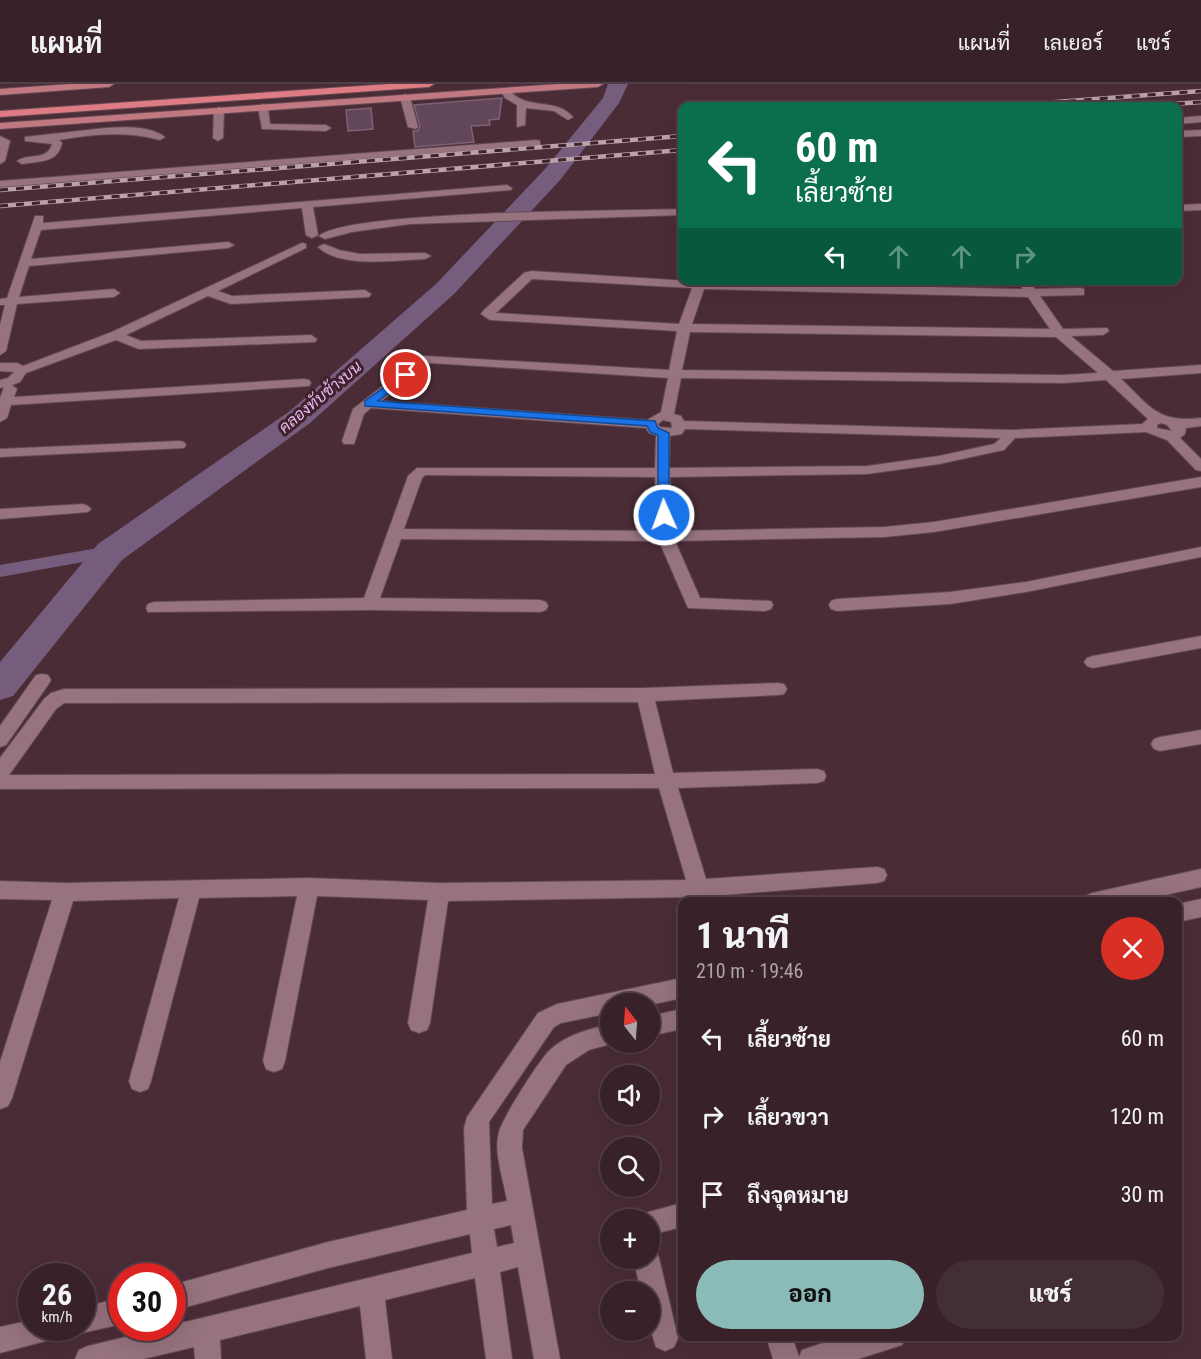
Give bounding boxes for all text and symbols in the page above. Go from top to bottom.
text: แผนที่ [30,27,103,60]
text: แผนที่ [958,31,1010,55]
text: เลเยอร์ [1043,31,1103,55]
text: แชร์ [1136,31,1171,55]
text: 60 m [795,123,878,172]
icon: left [696,126,774,204]
text: เลี้ยวซ้าย [795,177,893,209]
icon: left [819,240,852,273]
icon: ahead [882,240,915,273]
icon: ahead [945,240,978,273]
icon: right [1008,240,1041,273]
pin [380,349,431,400]
water label: คลองทับช้างบน [274,356,365,437]
icon: arrive [389,358,422,391]
position arrow [632,483,696,547]
text: 1 นาที [696,915,789,957]
button: close [1101,917,1164,980]
text: 210 m · 19:46 [696,959,803,983]
north arrow [600,993,660,1053]
map controls [600,993,660,1341]
icon: left [696,1022,729,1055]
text: 60 m [1121,1026,1164,1051]
text: เลี้ยวซ้าย [747,1027,831,1052]
button: sound [600,1065,660,1125]
icon: right [696,1100,729,1133]
text: 120 m [1110,1104,1164,1129]
text: เลี้ยวขวา [747,1105,829,1130]
button: search [600,1137,660,1197]
icon: arrive [696,1178,729,1211]
text: 30 m [1121,1182,1164,1207]
text: ถึงจุดหมาย [747,1183,849,1208]
button: + [600,1209,660,1269]
button: ออก [696,1260,924,1329]
button: แชร์ [936,1260,1164,1329]
speed limit sign: 30 [108,1263,186,1341]
text: 26 [42,1277,72,1312]
button: − [600,1281,660,1341]
text: km/h [42,1308,72,1326]

